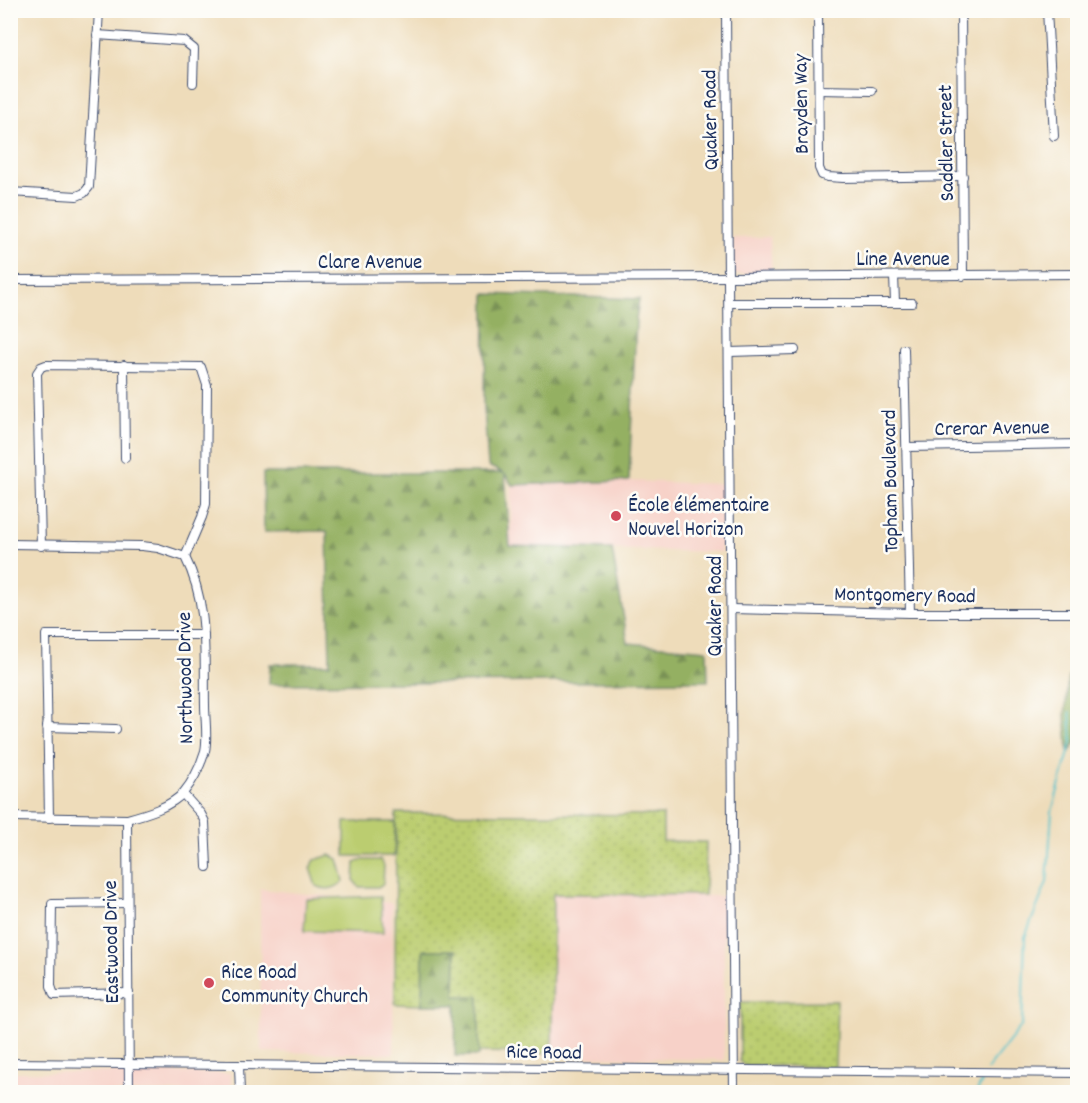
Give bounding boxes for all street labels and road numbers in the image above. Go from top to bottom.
street label: Brayden Way [787,53,819,154]
street label: Quaker Road [696,69,728,171]
street label: Saddler Street [932,84,964,202]
street label: Line Avenue [856,246,950,276]
street label: Clare Avenue [318,249,422,279]
street label: Topham Boulevard [876,409,908,553]
street label: Crerar Avenue [934,414,1050,446]
street label: Quaker Road [702,556,732,656]
street label: Montgomery Road [834,581,976,613]
street label: Northwood Drive [171,612,203,744]
street label: Eastwood Drive [97,880,129,1004]
street label: Rice Road [506,1038,582,1070]

